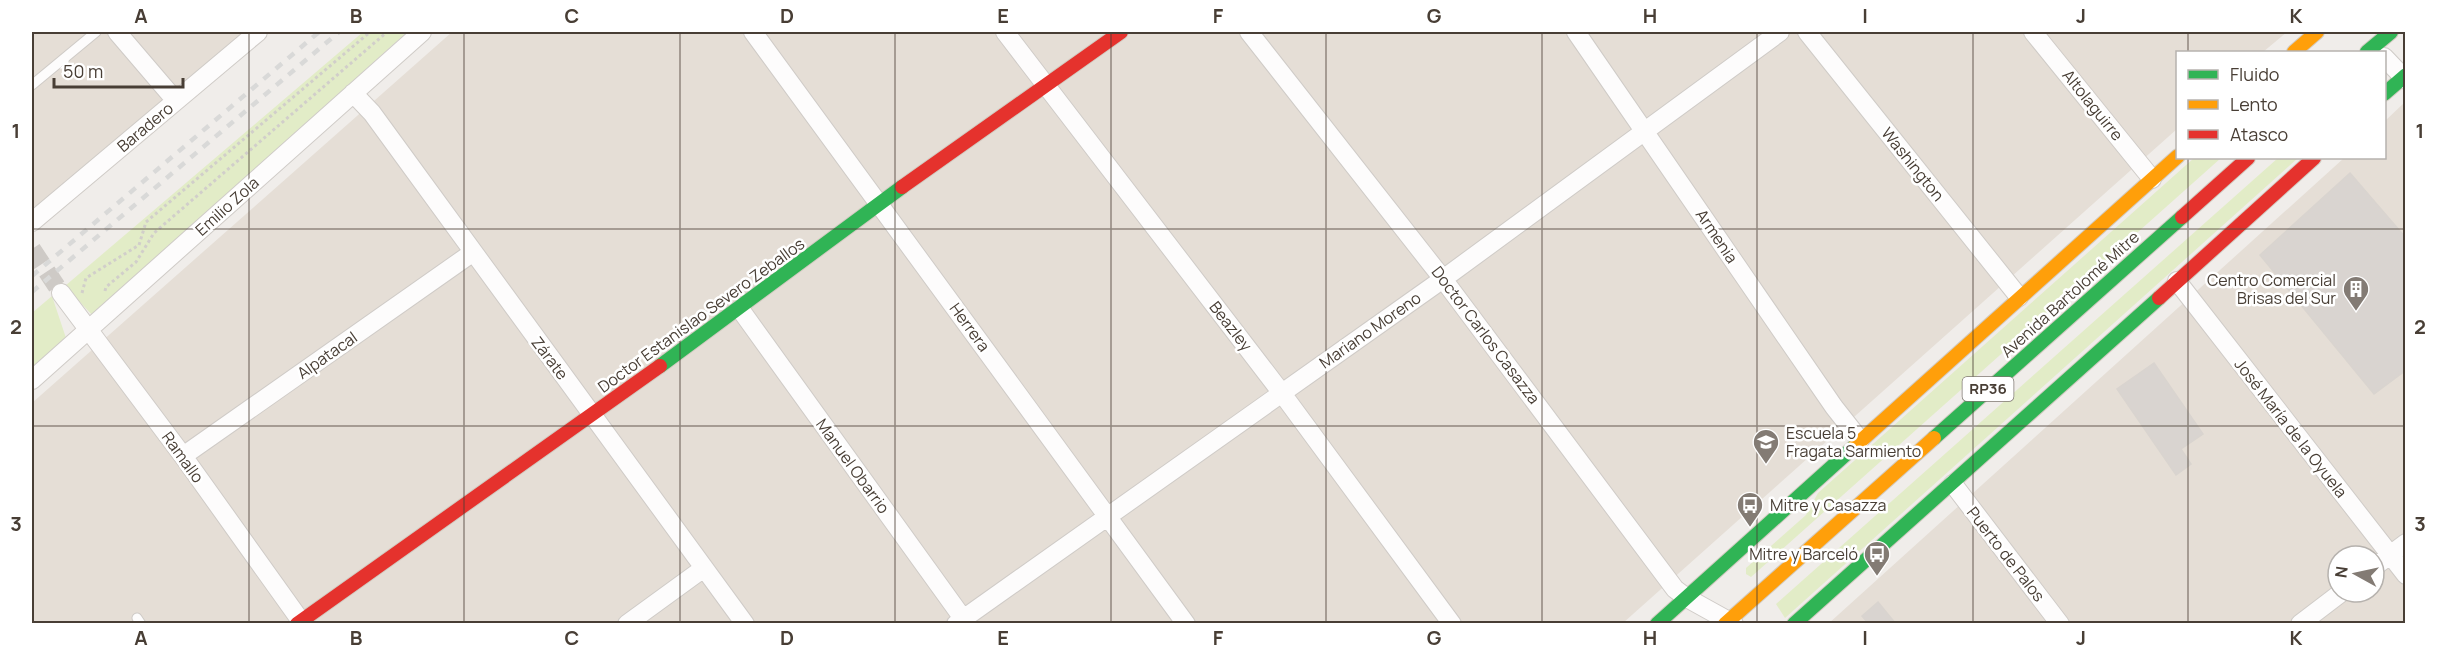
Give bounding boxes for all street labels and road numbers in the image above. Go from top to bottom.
street label: Altolaguirre [2058,65,2128,145]
street label: Baradero [112,97,178,157]
street label: Washington [1877,123,1949,205]
street label: Emilio Zola [190,172,264,240]
street label: Armenia [1691,205,1743,267]
street label: Avenida Bartolomé Mitre [1996,226,2144,362]
street label: Doctor Estanislao Severo Zeballos [593,232,809,398]
street label: Doctor Carlos Casazza [1427,262,1545,408]
street label: Mariano Moreno [1315,287,1425,373]
street label: Beazley [1205,296,1258,356]
street label: Herrera [945,298,995,356]
street label: Alpatacal [292,326,362,384]
street label: Zárate [527,332,573,384]
street label: José María de la Oyuela [2230,354,2352,502]
road number: RP36 [1962,377,2014,401]
street label: Manuel Obarrio [811,414,895,518]
street label: Ramallo [157,427,209,487]
street label: Puerto de Palos [1962,502,2050,606]

